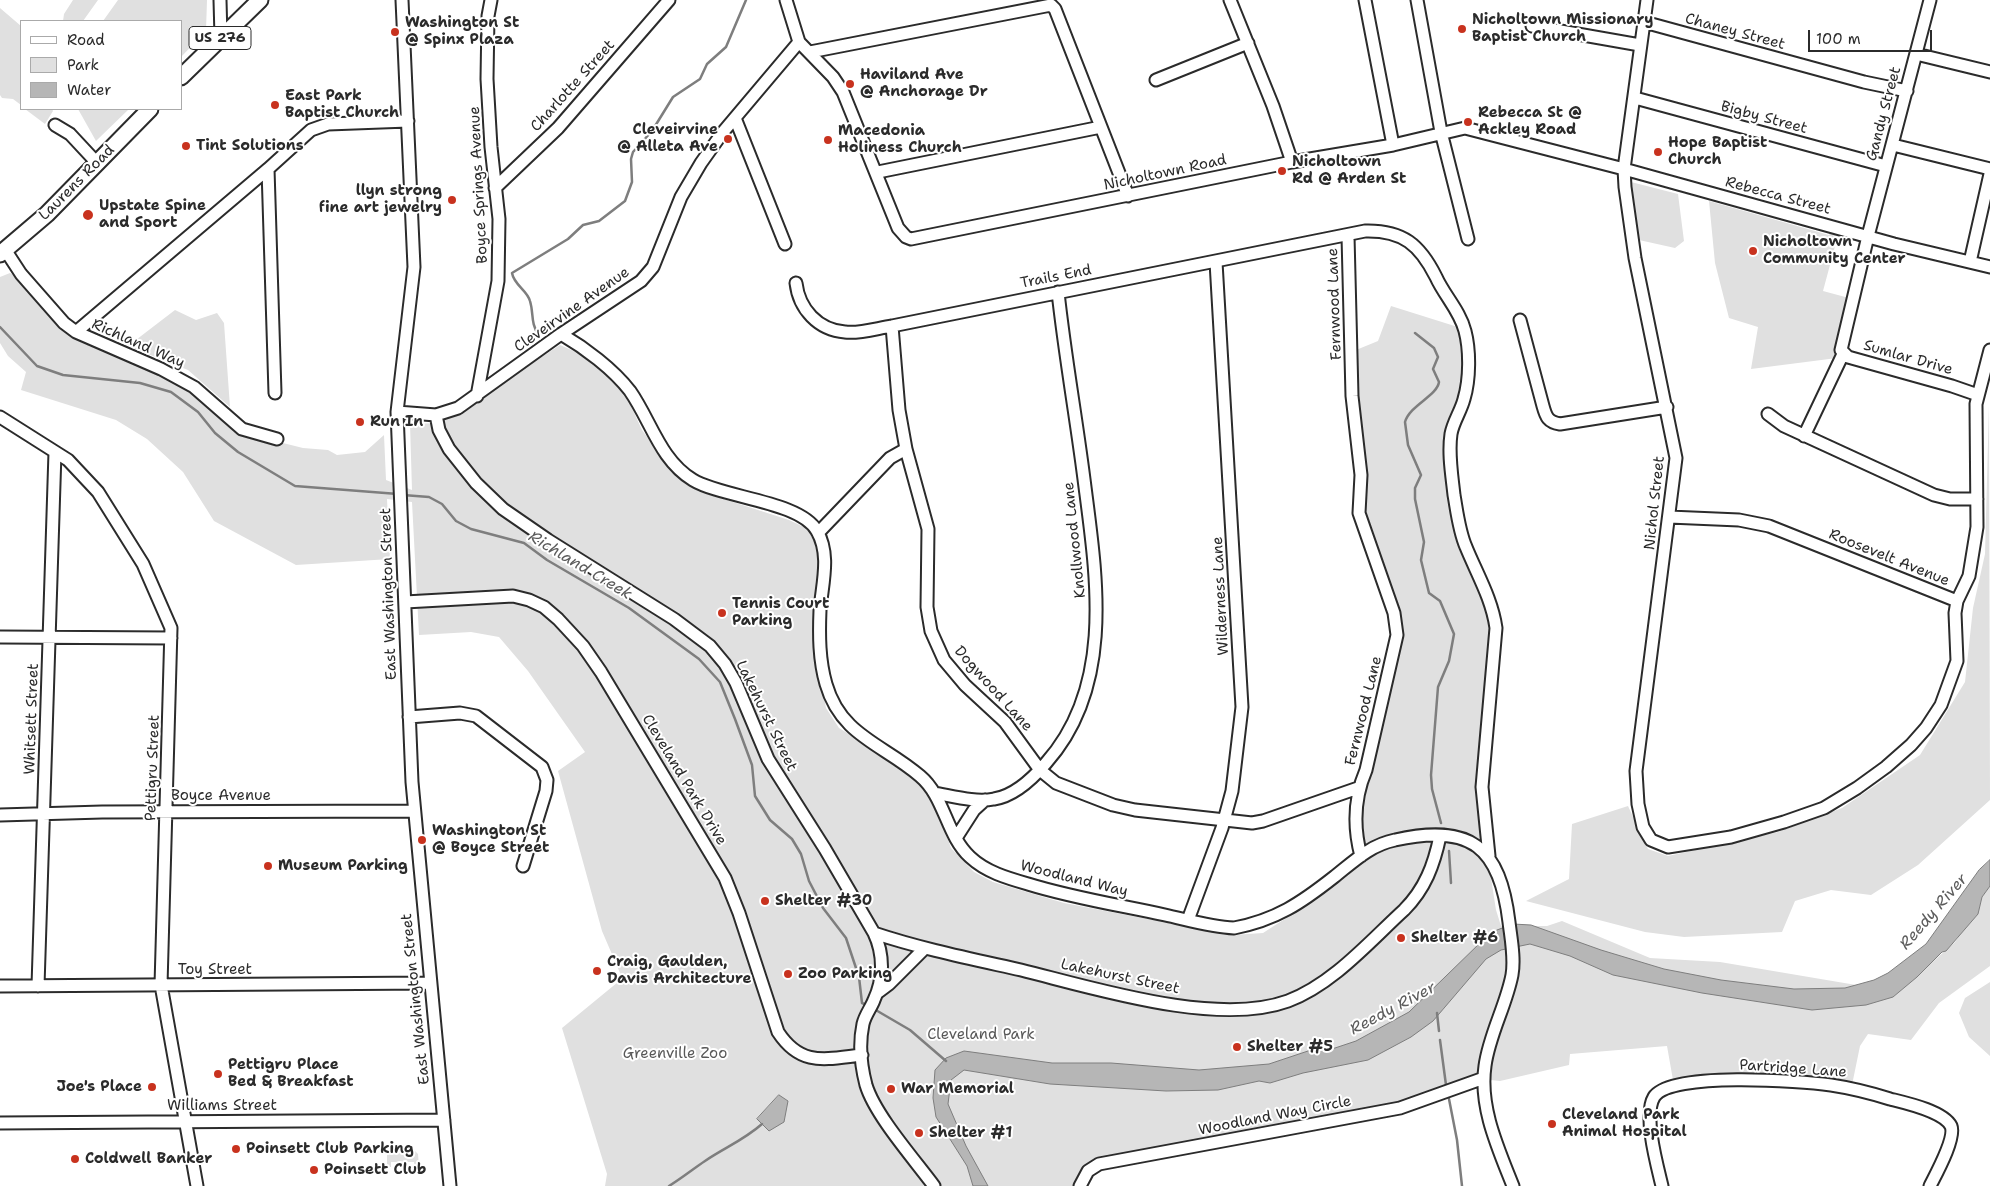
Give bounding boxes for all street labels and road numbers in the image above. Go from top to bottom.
street label: Chaney Street [1683,10,1787,54]
road number: US 276 [189,26,251,49]
street label: Charlotte Street [527,36,619,136]
street label: Gandy Street [1863,65,1905,163]
street label: Bigby Street [1719,98,1809,138]
street label: Boyce Springs Avenue [466,106,492,264]
street label: Laurens Road [35,141,119,225]
street label: Nicholtown Road [1102,151,1228,195]
street label: Rebecca Street [1723,173,1833,219]
street label: Fernwood Lane [1324,248,1346,360]
street label: Trails End [1019,261,1093,293]
street label: Cleveirvine Avenue [511,263,633,357]
street label: Richland Way [89,315,187,373]
street label: Sumlar Drive [1861,337,1955,379]
street label: Nichol Street [1641,455,1669,551]
street label: Knollwood Lane [1060,481,1090,599]
street label: East Washington Street [377,508,401,680]
street label: Roosevelt Avenue [1826,526,1952,590]
street label: Wilderness Lane [1209,536,1233,656]
street label: Dogwood Lane [950,643,1036,735]
street label: Fernwood Lane [1342,654,1386,768]
street label: Lakehurst Street [731,658,801,774]
street label: Whitsett Street [21,663,43,775]
street label: Cleveland Park Drive [638,711,730,849]
street label: Pettigru Street [142,715,164,821]
street label: Boyce Avenue [171,787,271,805]
street label: Woodland Way [1018,857,1130,901]
street label: East Washington Street [398,912,434,1086]
street label: Lakehurst Street [1059,956,1181,998]
street label: Toy Street [178,961,252,979]
street label: Partridge Lane [1739,1056,1847,1082]
street label: Woodland Way Circle [1197,1092,1353,1140]
street label: Williams Street [167,1097,277,1115]

